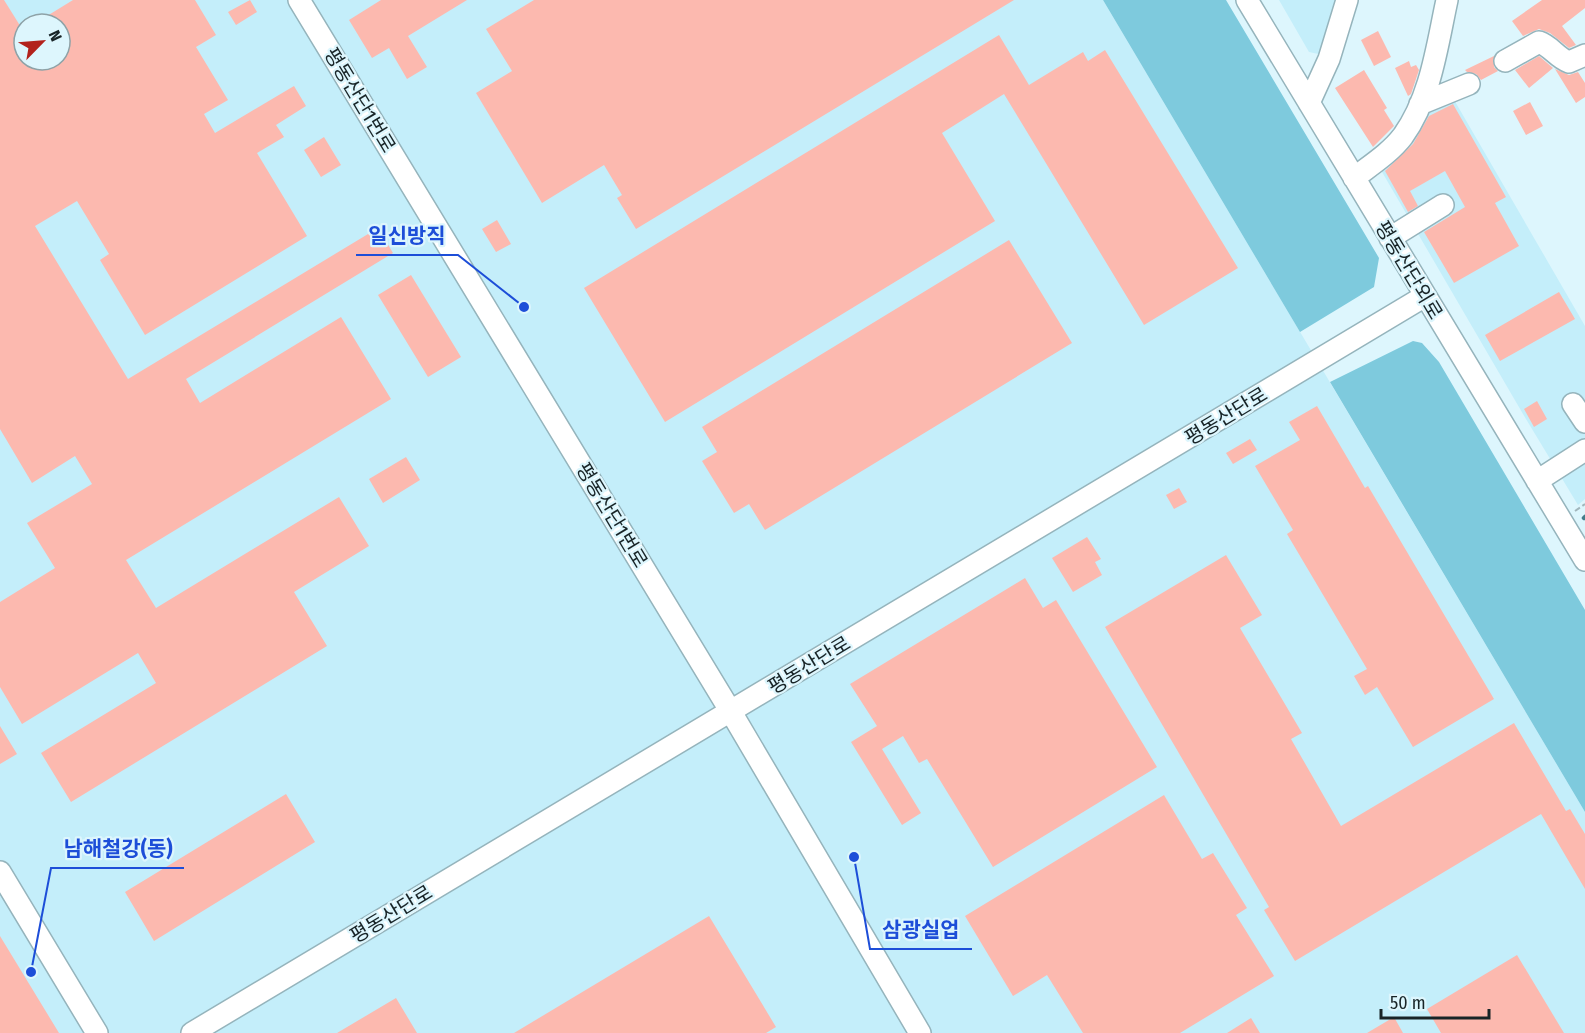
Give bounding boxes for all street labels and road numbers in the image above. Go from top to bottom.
street label: 평동산단1번로 [319,43,401,157]
street label: 평동산단외로 [1370,217,1448,323]
street label: 평동산단로 [1180,382,1272,450]
street label: 평동산단1번로 [571,458,653,572]
street label: 평동산단로 [763,631,855,699]
street label: 평동산단로 [345,880,437,948]

